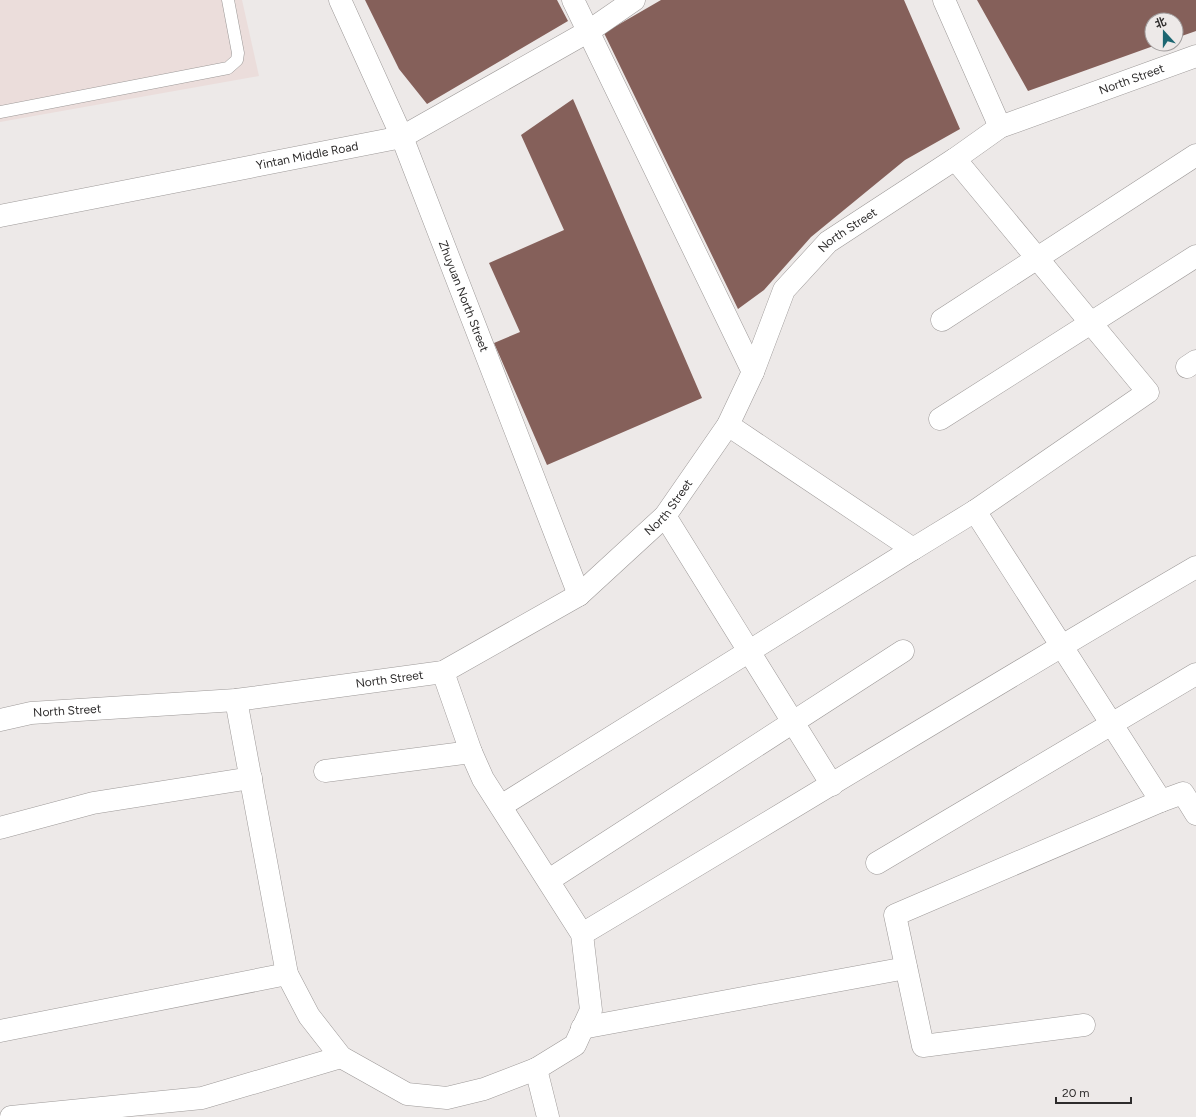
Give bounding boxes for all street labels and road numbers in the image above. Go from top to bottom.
street label: North Street [1097,61,1166,98]
street label: Yintan Middle Road [255,139,359,173]
street label: North Street [815,205,880,255]
street label: Zhuyuan North Street [436,239,491,354]
street label: North Street [642,476,695,538]
street label: North Street [355,668,425,691]
street label: North Street [33,702,102,720]

